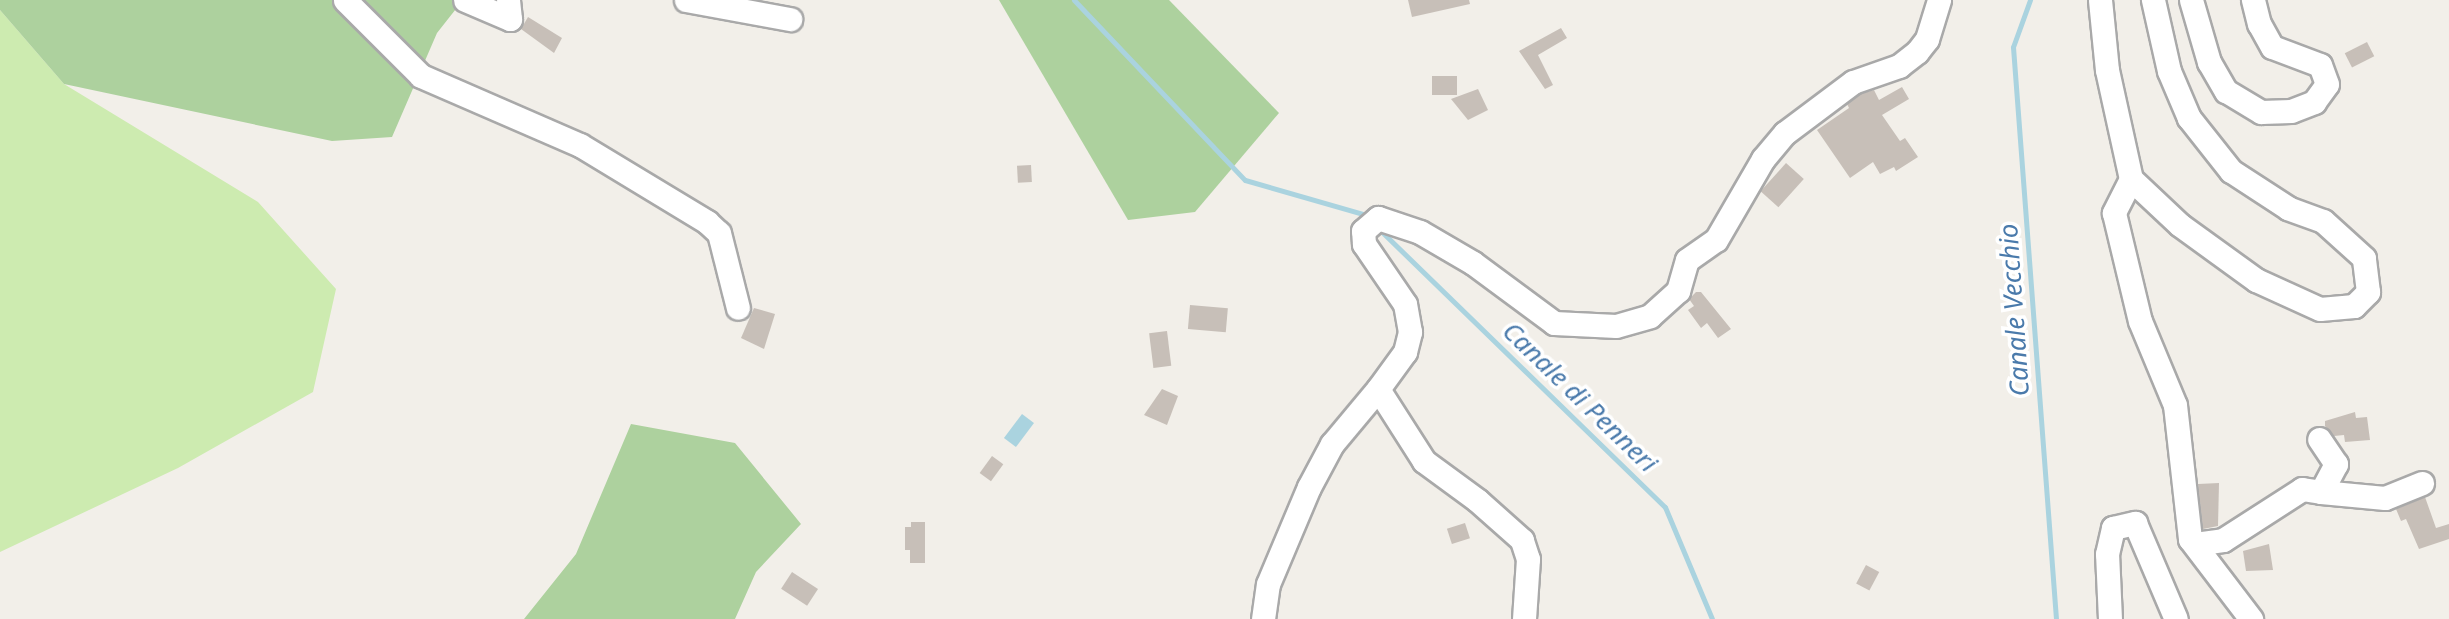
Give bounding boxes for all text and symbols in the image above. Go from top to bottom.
water label: Canale Vecchio [1992,223,2036,397]
water label: Canale di Penneri [1496,315,1664,479]

